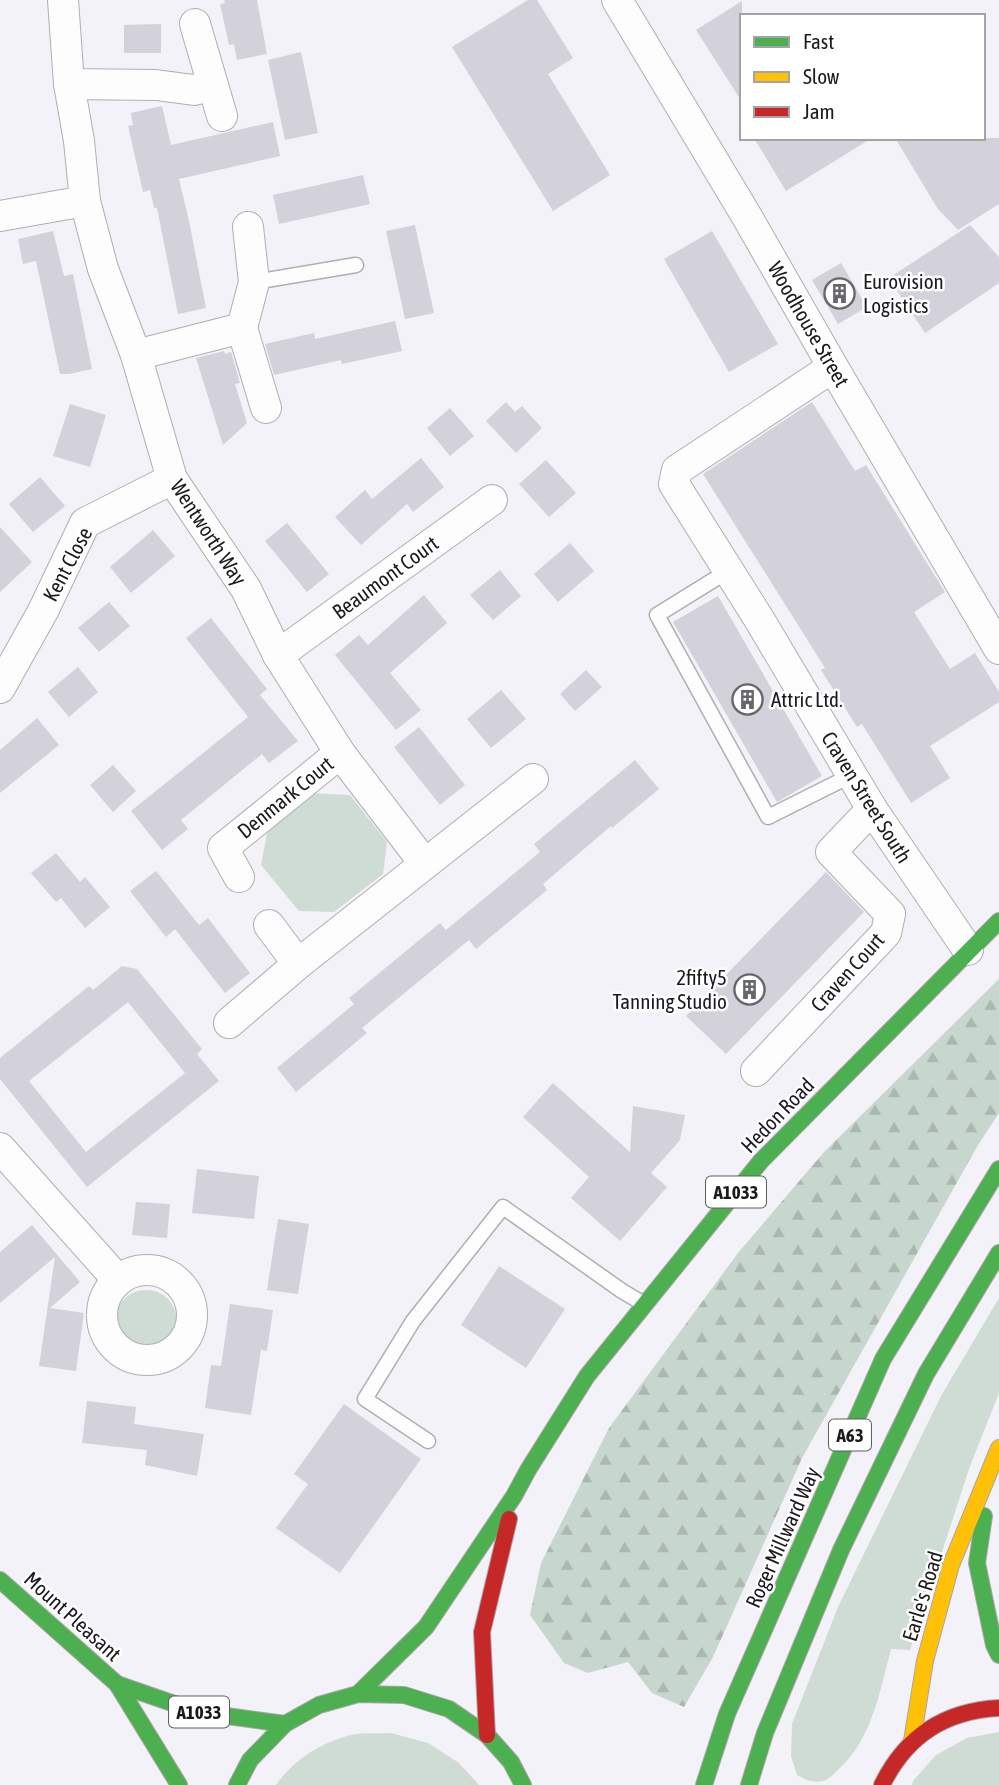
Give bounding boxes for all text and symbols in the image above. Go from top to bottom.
legend [740,14,985,140]
text: Fast [803,29,834,53]
text: Slow [803,64,840,88]
text: Jam [803,99,835,123]
street label: Woodhouse Street [764,257,854,391]
place label: Eurovision Logistics [863,269,944,317]
building icon: Eurovision Logistics [823,276,857,310]
street label: Wentworth Way [166,475,252,589]
street label: Kent Close [38,523,96,605]
street label: Beaumont Court [327,531,443,623]
building icon: Attric Ltd. [731,682,765,716]
place label: Attric Ltd. [771,687,843,711]
street label: Craven Street South [817,727,917,867]
street label: Denmark Court [232,751,338,843]
street label: Craven Court [805,928,889,1016]
place label: 2fifty5 Tanning Studio [613,965,727,1013]
building icon: 2fifty5 Tanning Studio [733,972,767,1006]
street label: Hedon Road [736,1073,818,1157]
road number: A1033 [706,1176,766,1208]
road number: A63 [829,1420,871,1450]
street label: Roger Millward Way [740,1463,824,1611]
street label: Earle's Road [897,1548,947,1644]
street label: Mount Pleasant [20,1566,126,1666]
road number: A1033 [169,1696,229,1728]

